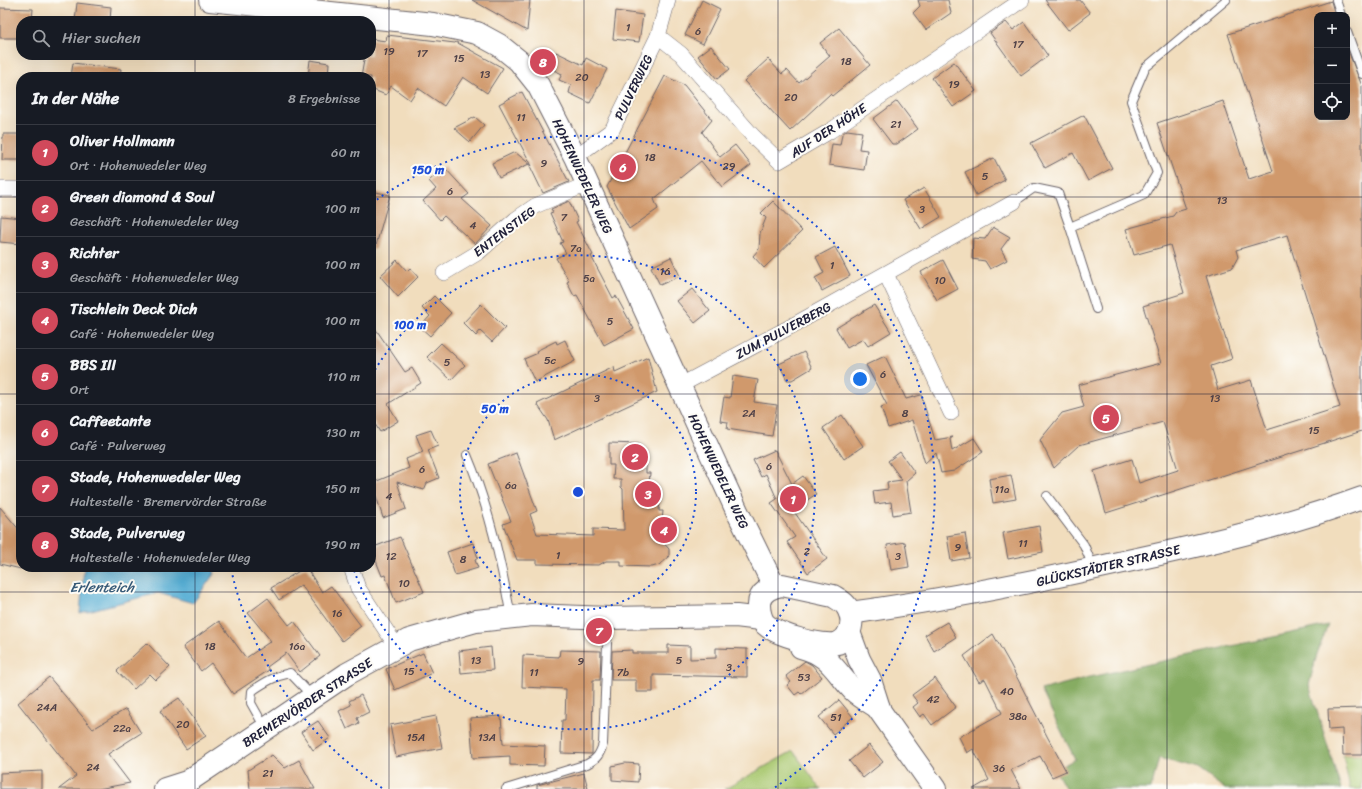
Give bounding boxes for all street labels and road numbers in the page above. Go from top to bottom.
street label: PULVERWEG [608,50,659,124]
street label: AUF DER HÖHE [784,96,872,164]
street label: HOHENWEDELER WEG [546,115,619,238]
street label: ENTENSTIEG [468,200,541,263]
street label: ZUM PULVERBERG [731,295,836,366]
street label: HOHENWEDELER WEG [682,410,755,533]
street label: GLÜCKSTÄDTER STRASSE [1034,538,1183,593]
street label: BREMERVÖRDER STRASSE [237,651,378,753]

